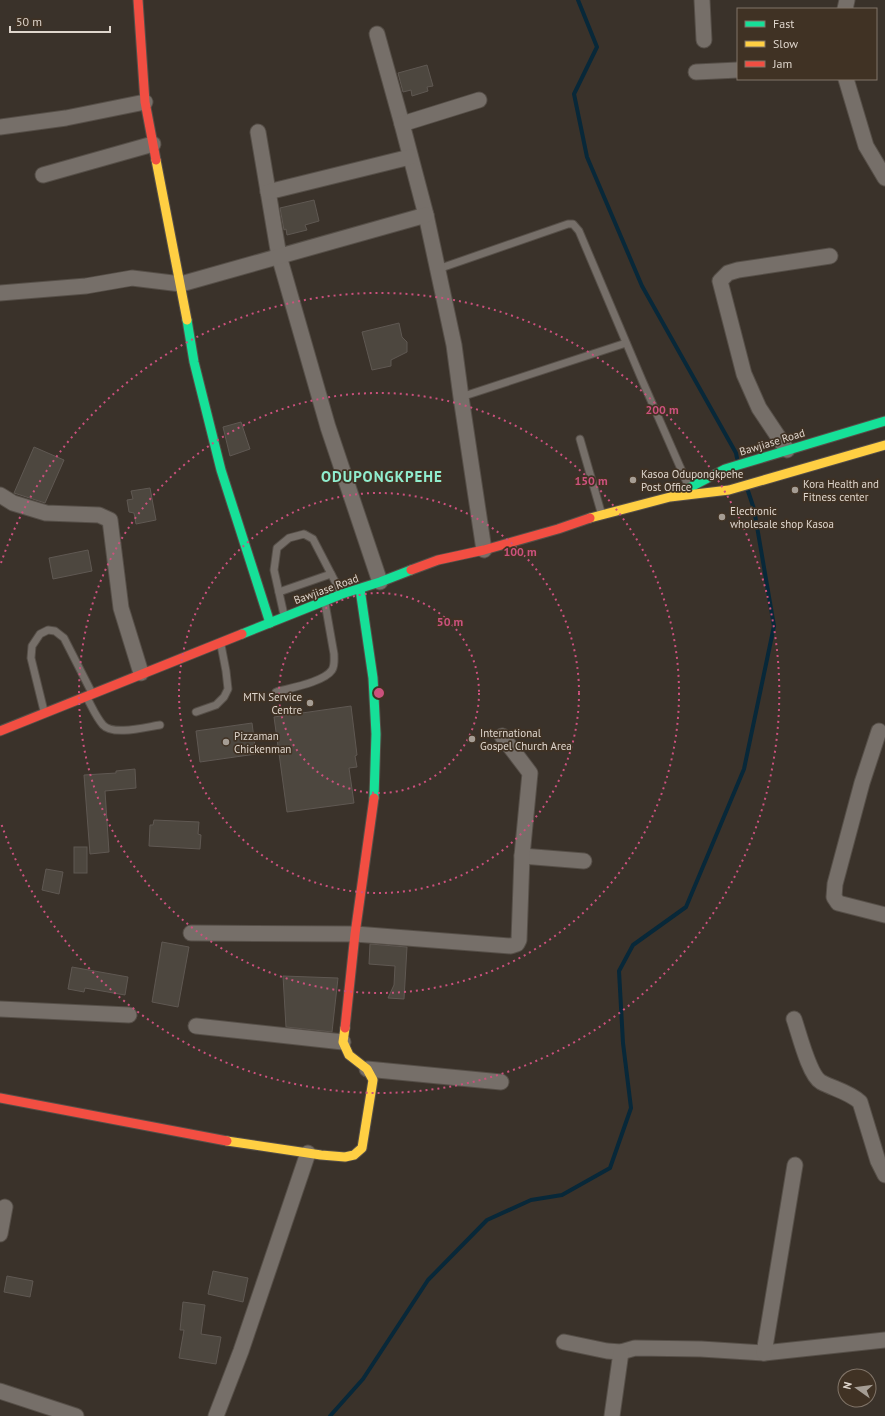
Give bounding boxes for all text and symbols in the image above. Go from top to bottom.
scale bar [10,8,110,34]
legend [737,8,877,80]
text: 50 m [16,14,42,29]
text: Fast [773,16,794,31]
text: Slow [773,36,798,51]
text: Jam [772,56,792,71]
text: 200 m [645,402,679,417]
street label: Bawjiase Road [738,425,807,459]
district label: ODUPONGKPEHE [321,467,443,486]
place label: Kasoa Odupongkpehe Post Office [641,467,744,494]
text: 150 m [574,473,608,488]
marker: Kasoa Odupongkpehe Post Office [628,475,638,485]
place label: Kora Health and Fitness center [803,477,879,504]
marker: Kora Health and Fitness center [790,485,800,495]
place label: Electronic wholesale shop Kasoa [730,504,834,531]
marker: Electronic wholesale shop Kasoa [717,512,727,522]
text: 100 m [503,544,537,559]
street label: Bawjiase Road [292,571,360,607]
text: 50 m [437,614,463,629]
centre of rings [372,686,386,700]
place label: MTN Service Centre [243,690,302,717]
marker: MTN Service Centre [305,698,315,708]
place label: International Gospel Church Area [480,726,572,753]
place label: Pizzaman Chickenman [234,729,291,756]
marker: International Gospel Church Area [467,734,477,744]
marker: Pizzaman Chickenman [221,737,231,747]
north arrow [837,1368,877,1408]
text: N [840,1380,855,1391]

